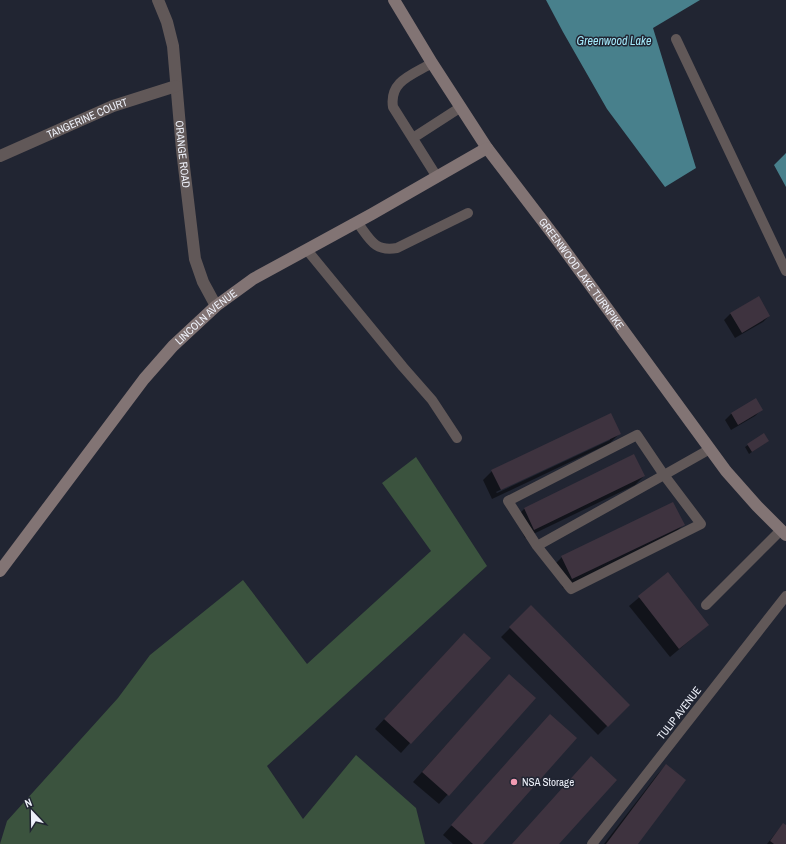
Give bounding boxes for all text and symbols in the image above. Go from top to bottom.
water label: Greenwood Lake [577,33,652,49]
street label: TANGERINE COURT [44,95,130,141]
street label: ORANGE ROAD [172,120,193,189]
street label: GREENWOOD LAKE TURNPIKE [536,215,627,332]
street label: LINCOLN AVENUE [172,286,240,348]
street label: TULIP AVENUE [654,684,704,742]
place label: NSA Storage [522,775,574,789]
marker: NSA Storage [509,777,519,787]
north arrow [12,792,52,832]
text: N [23,795,34,810]

